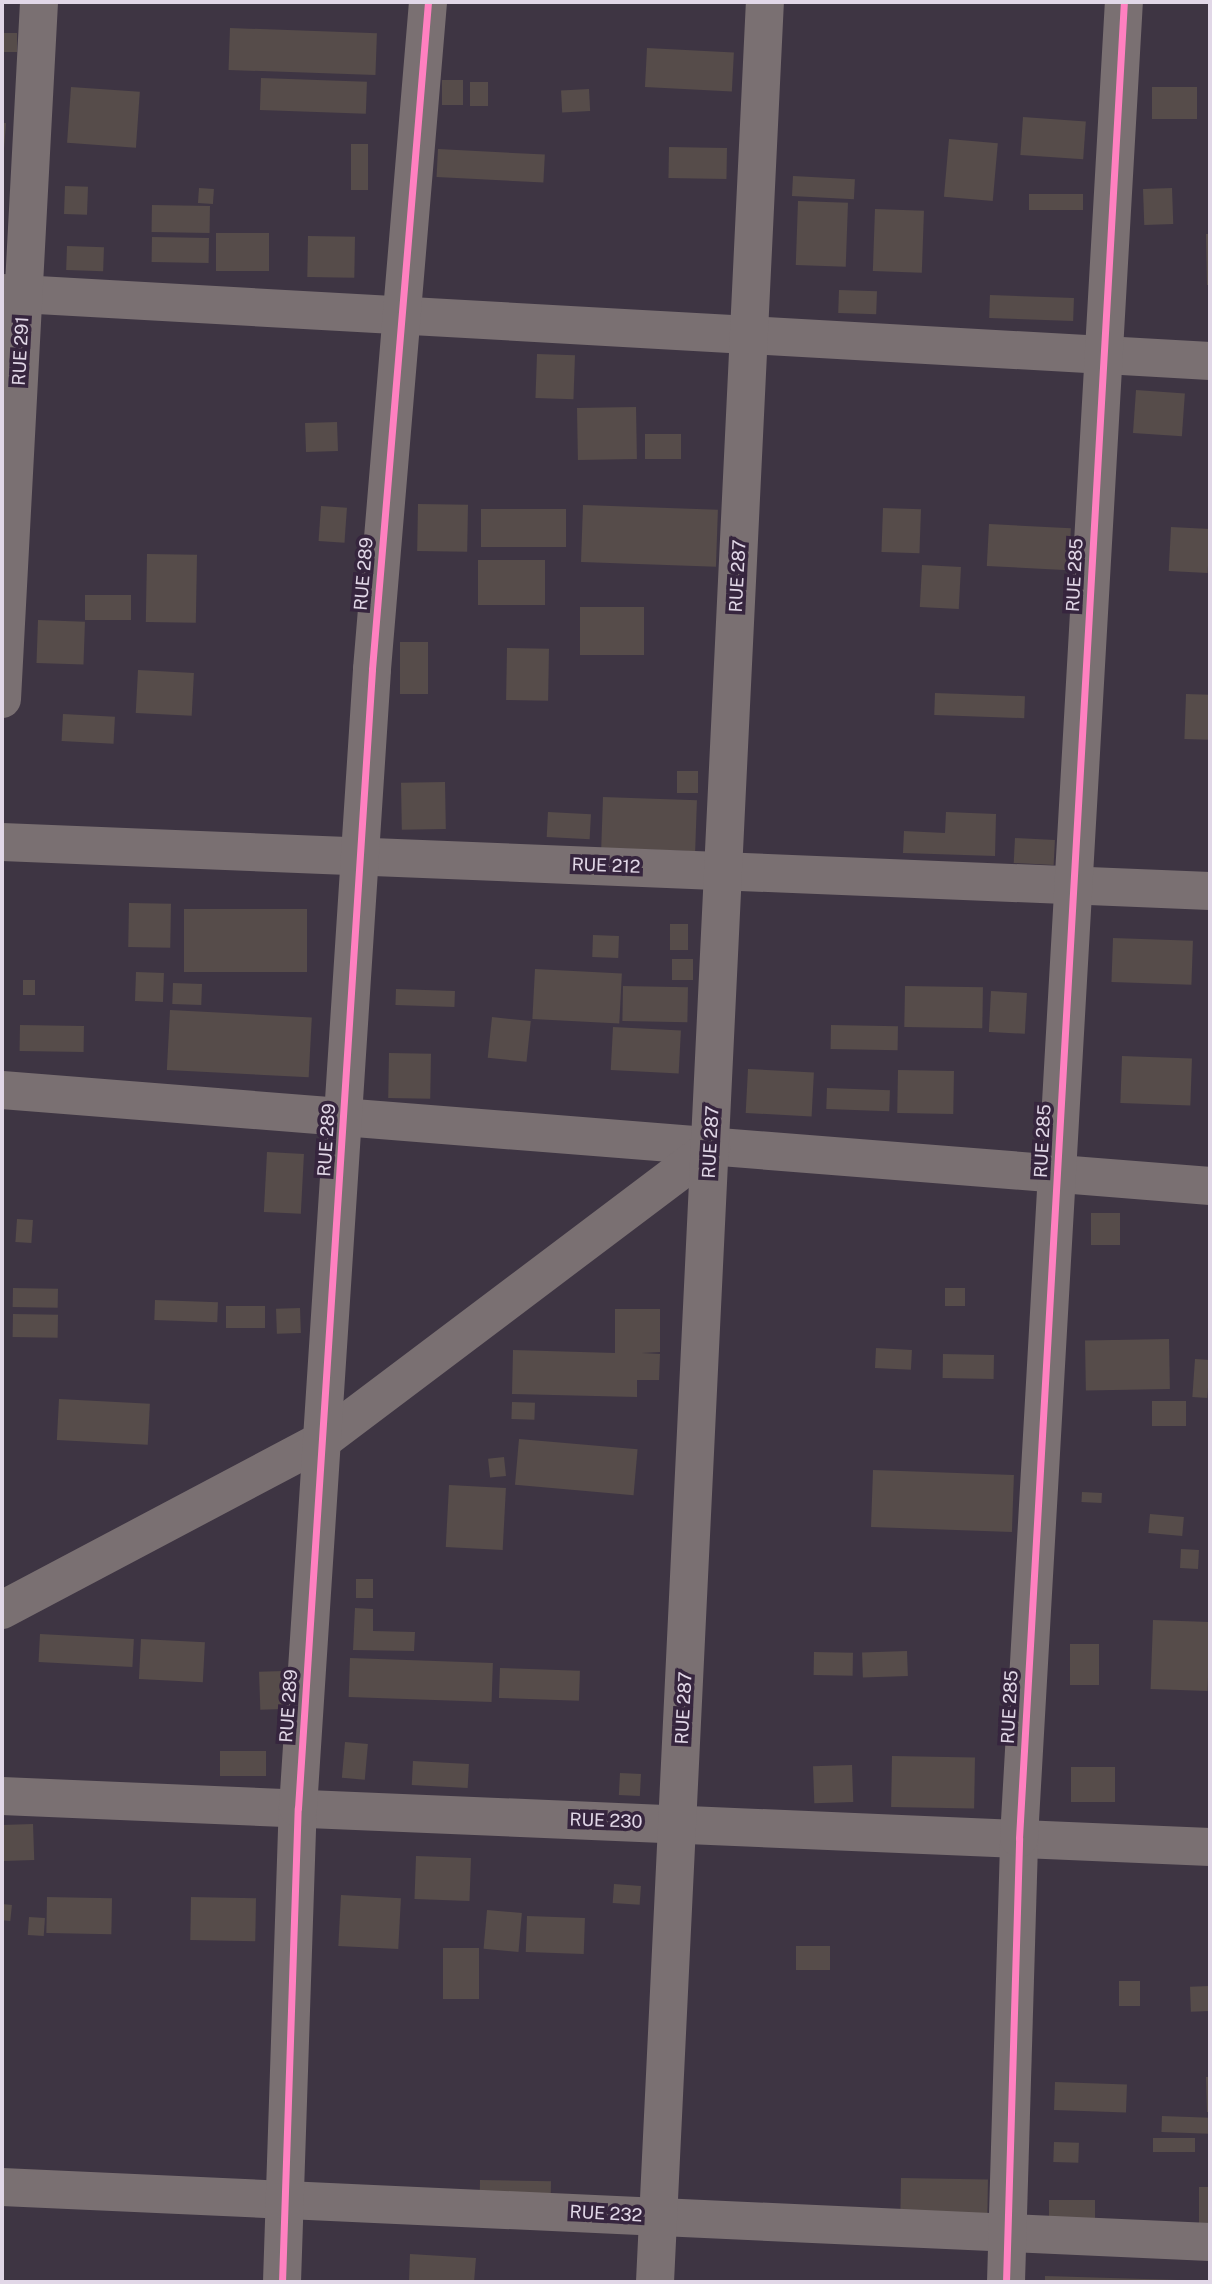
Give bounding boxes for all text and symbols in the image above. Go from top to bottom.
street label: RUE 291 [8,316,34,386]
street label: RUE 289 [350,536,378,612]
street label: RUE 285 [1062,538,1088,612]
street label: RUE 287 [725,539,751,613]
street label: RUE 212 [571,854,641,878]
street label: RUE 289 [314,1103,340,1177]
street label: RUE 285 [1030,1104,1056,1178]
street label: RUE 287 [698,1105,724,1179]
street label: RUE 289 [276,1669,302,1743]
street label: RUE 285 [997,1670,1023,1744]
street label: RUE 287 [671,1671,697,1745]
street label: RUE 230 [569,1809,643,1833]
street label: RUE 232 [569,2201,643,2227]

